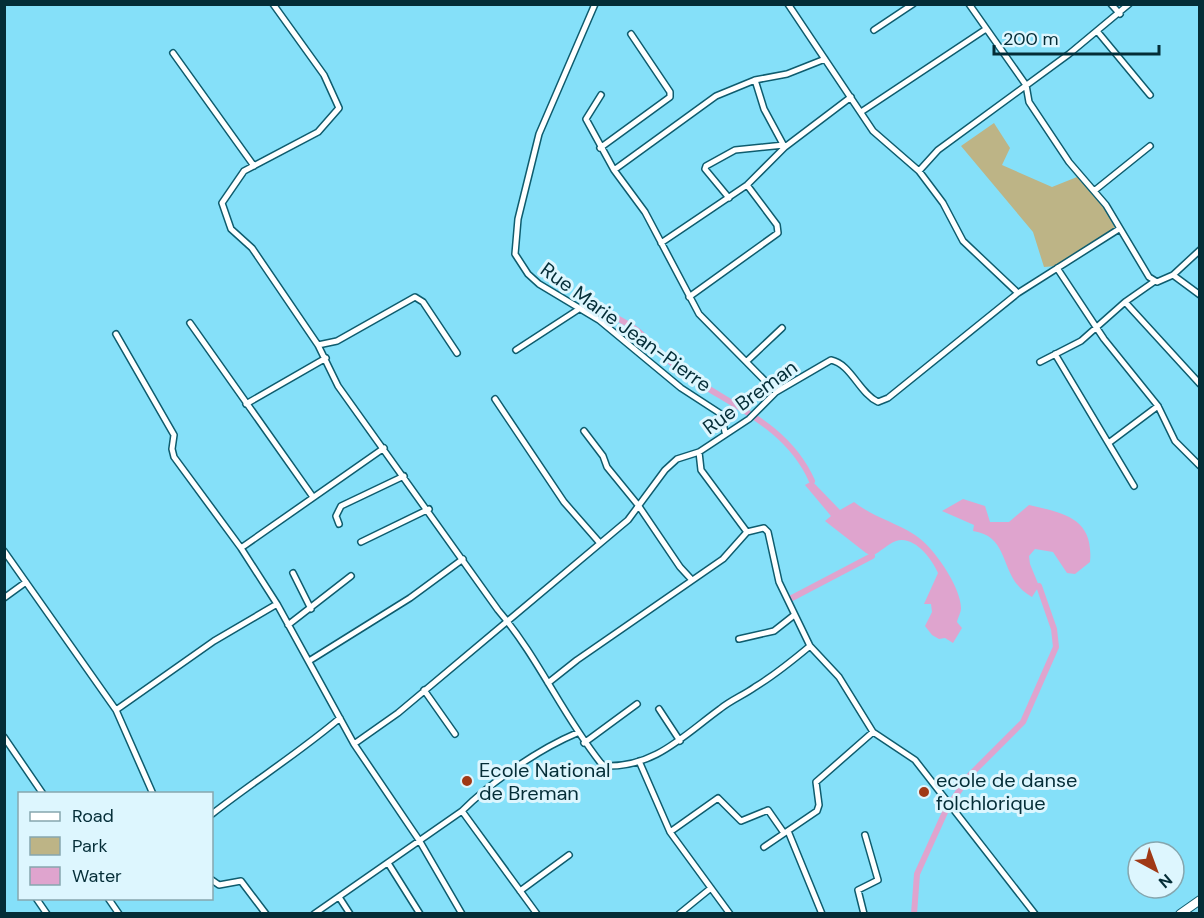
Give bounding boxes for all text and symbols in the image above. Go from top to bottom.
scale bar [994,18,1159,56]
text: 200 m [1003,27,1059,51]
street label: Rue Marie Jean-Pierre [536,256,716,398]
street label: Rue Breman [698,354,802,440]
place label: Ecole National de Breman [479,757,610,806]
place label: ecole de danse folchlorique [936,767,1077,816]
marker: Ecole National de Breman [460,774,474,788]
marker: ecole de danse folchlorique [917,785,931,799]
legend [18,792,213,900]
text: Road [72,804,114,828]
text: Park [72,834,108,858]
north arrow [1126,840,1186,900]
text: Water [72,864,122,888]
text: N [1154,869,1177,893]

